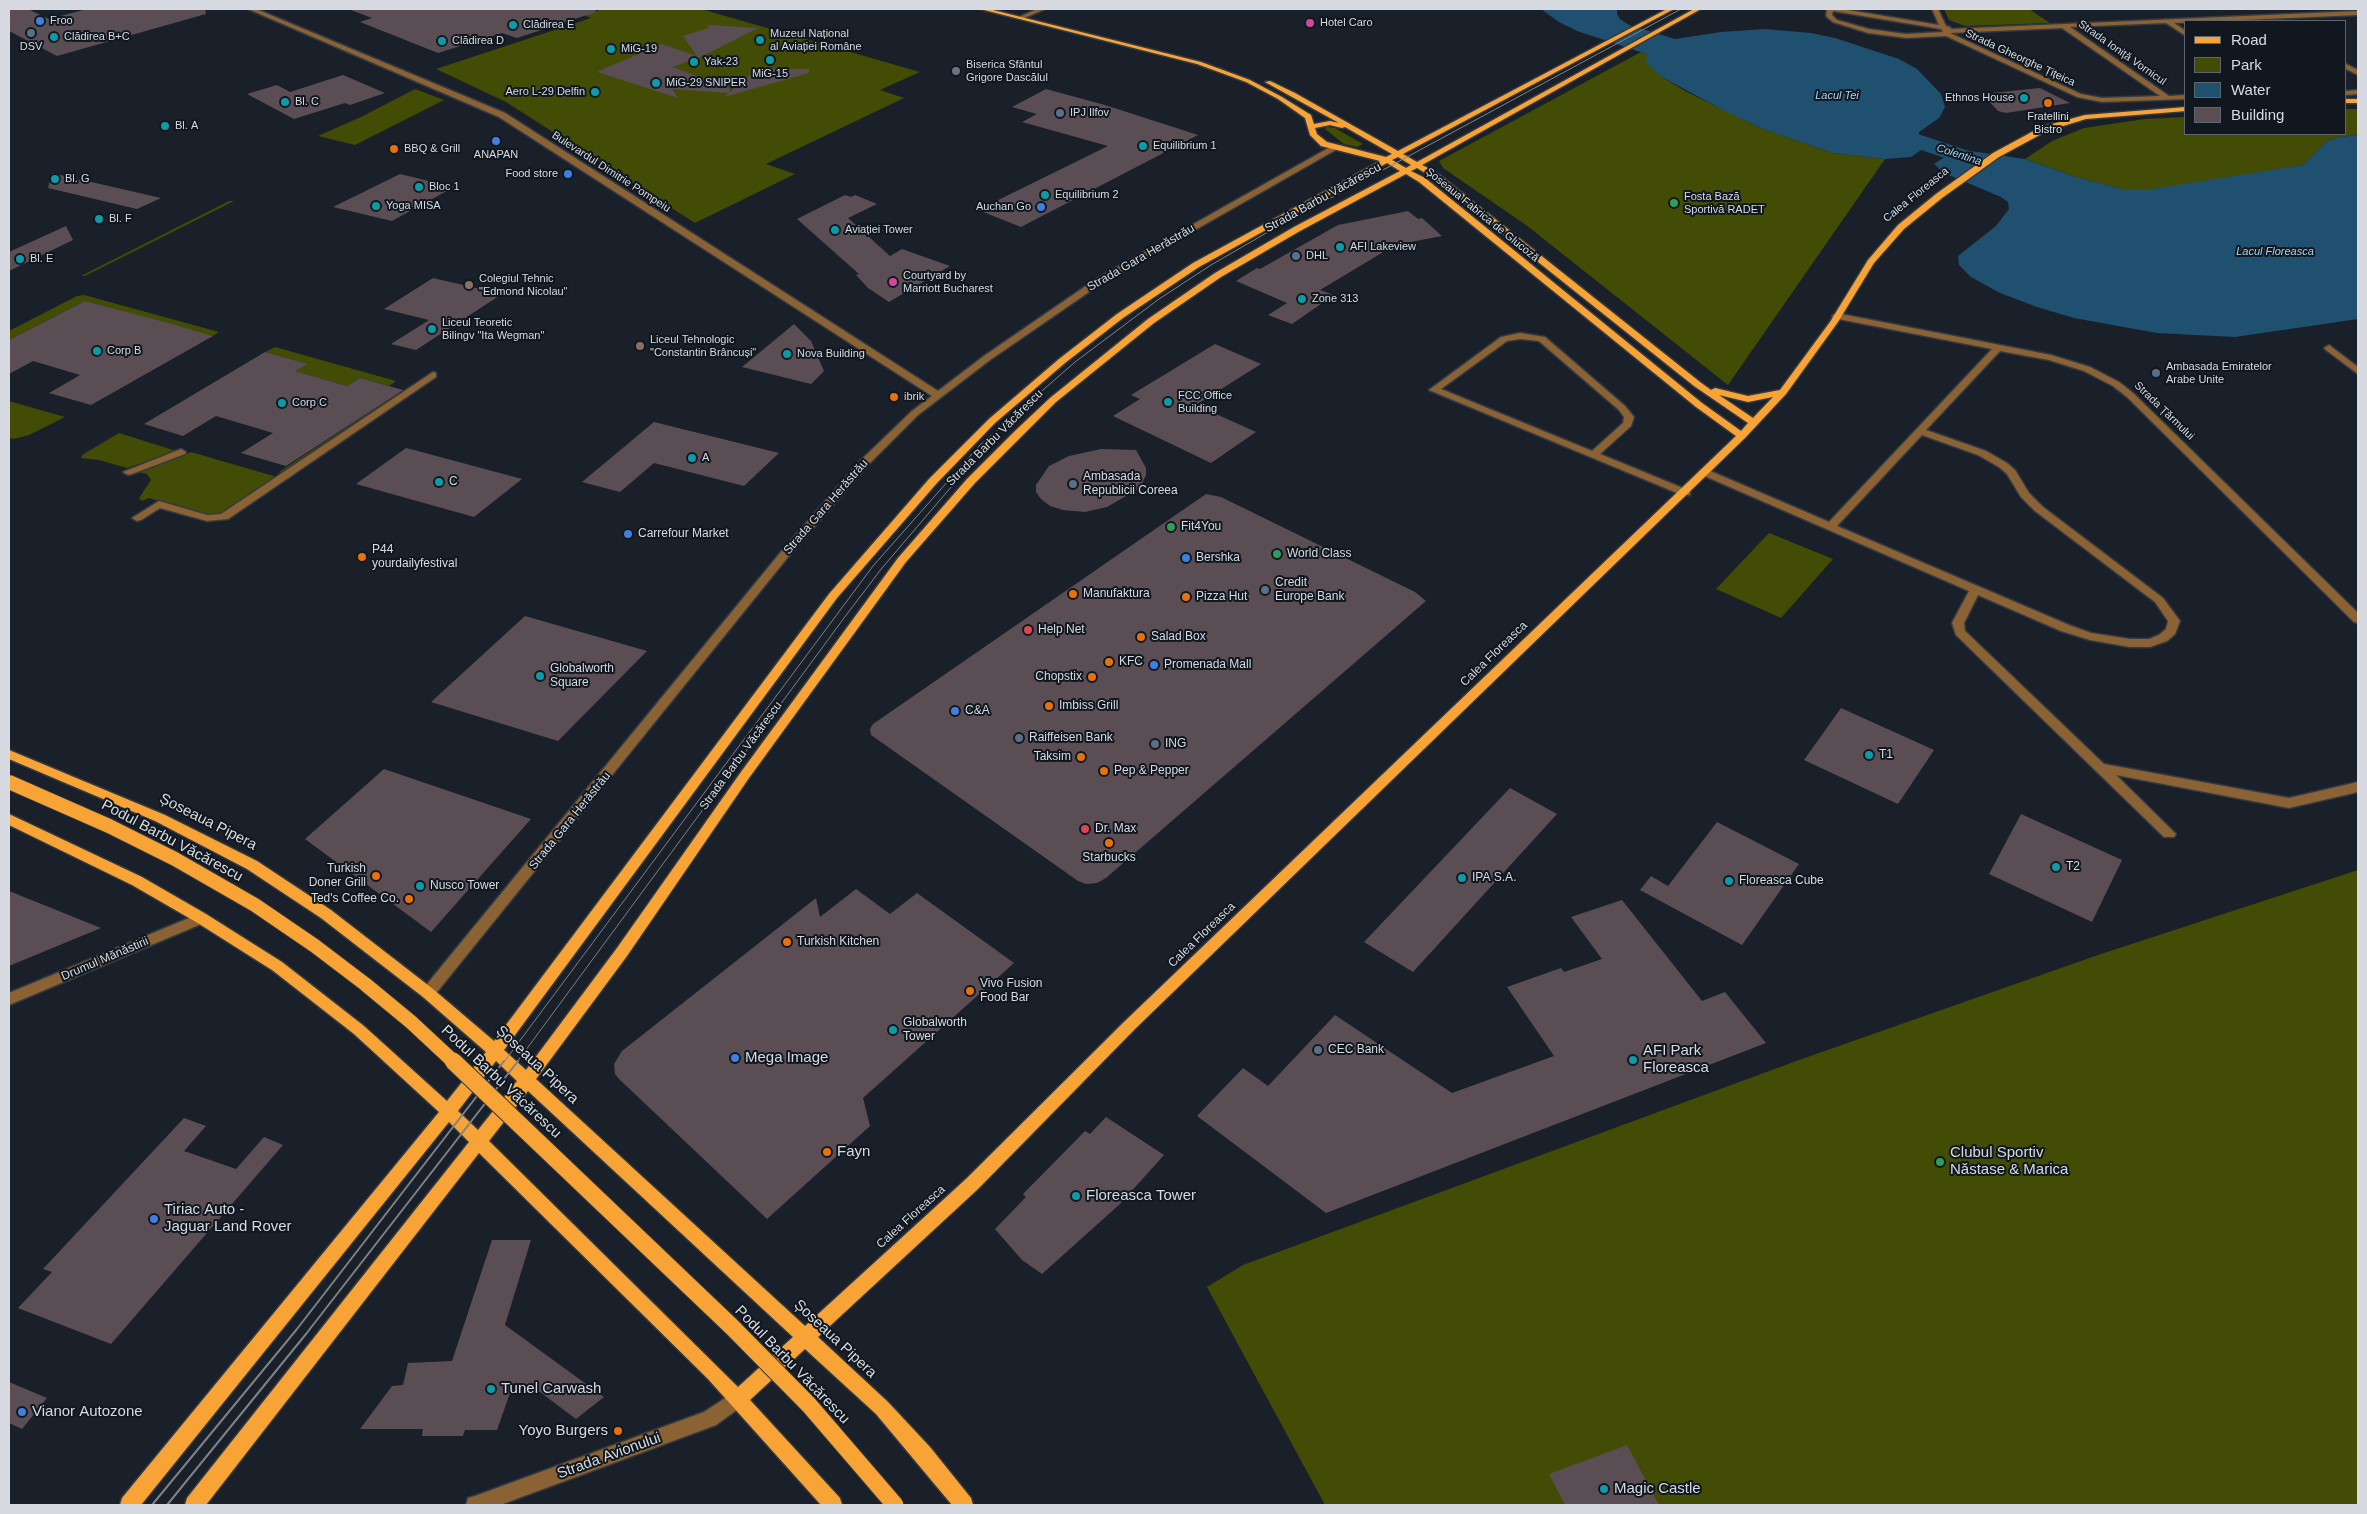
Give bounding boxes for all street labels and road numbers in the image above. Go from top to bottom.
street label: Strada Ioniță Vornicul [2075,18,2169,88]
street label: Strada Gheorghe Țițeica [1963,27,2077,89]
street label: Bulevardul Dimitrie Pompeiu [549,129,673,215]
street label: Strada Barbu Văcărescu [1262,160,1384,236]
street label: Șoseaua Fabrica de Glucoză [1423,165,1541,265]
street label: Calea Floreasca [1881,165,1951,225]
street label: Strada Gara Herăstrău [1085,221,1197,295]
street label: Strada Țărmului [2131,379,2197,443]
street label: Strada Barbu Văcărescu [944,387,1046,489]
street label: Strada Gara Herăstrău [781,456,871,558]
street label: Calea Floreasca [1458,618,1530,690]
street label: Strada Barbu Văcărescu [697,699,785,813]
street label: Strada Gara Herăstrău [526,769,614,873]
street label: Șoseaua Pipera [156,790,260,854]
street label: Podul Barbu Văcărescu [98,796,246,886]
street label: Calea Floreasca [1166,899,1238,971]
street label: Drumul Mănăstirii [59,934,151,984]
street label: Podul Barbu Văcărescu [437,1022,565,1142]
street label: Șoseaua Pipera [492,1022,582,1108]
street label: Calea Floreasca [874,1182,948,1252]
street label: Șoseaua Pipera [790,1296,880,1382]
street label: Podul Barbu Văcărescu [731,1302,853,1428]
street label: Strada Avionului [555,1429,663,1483]

